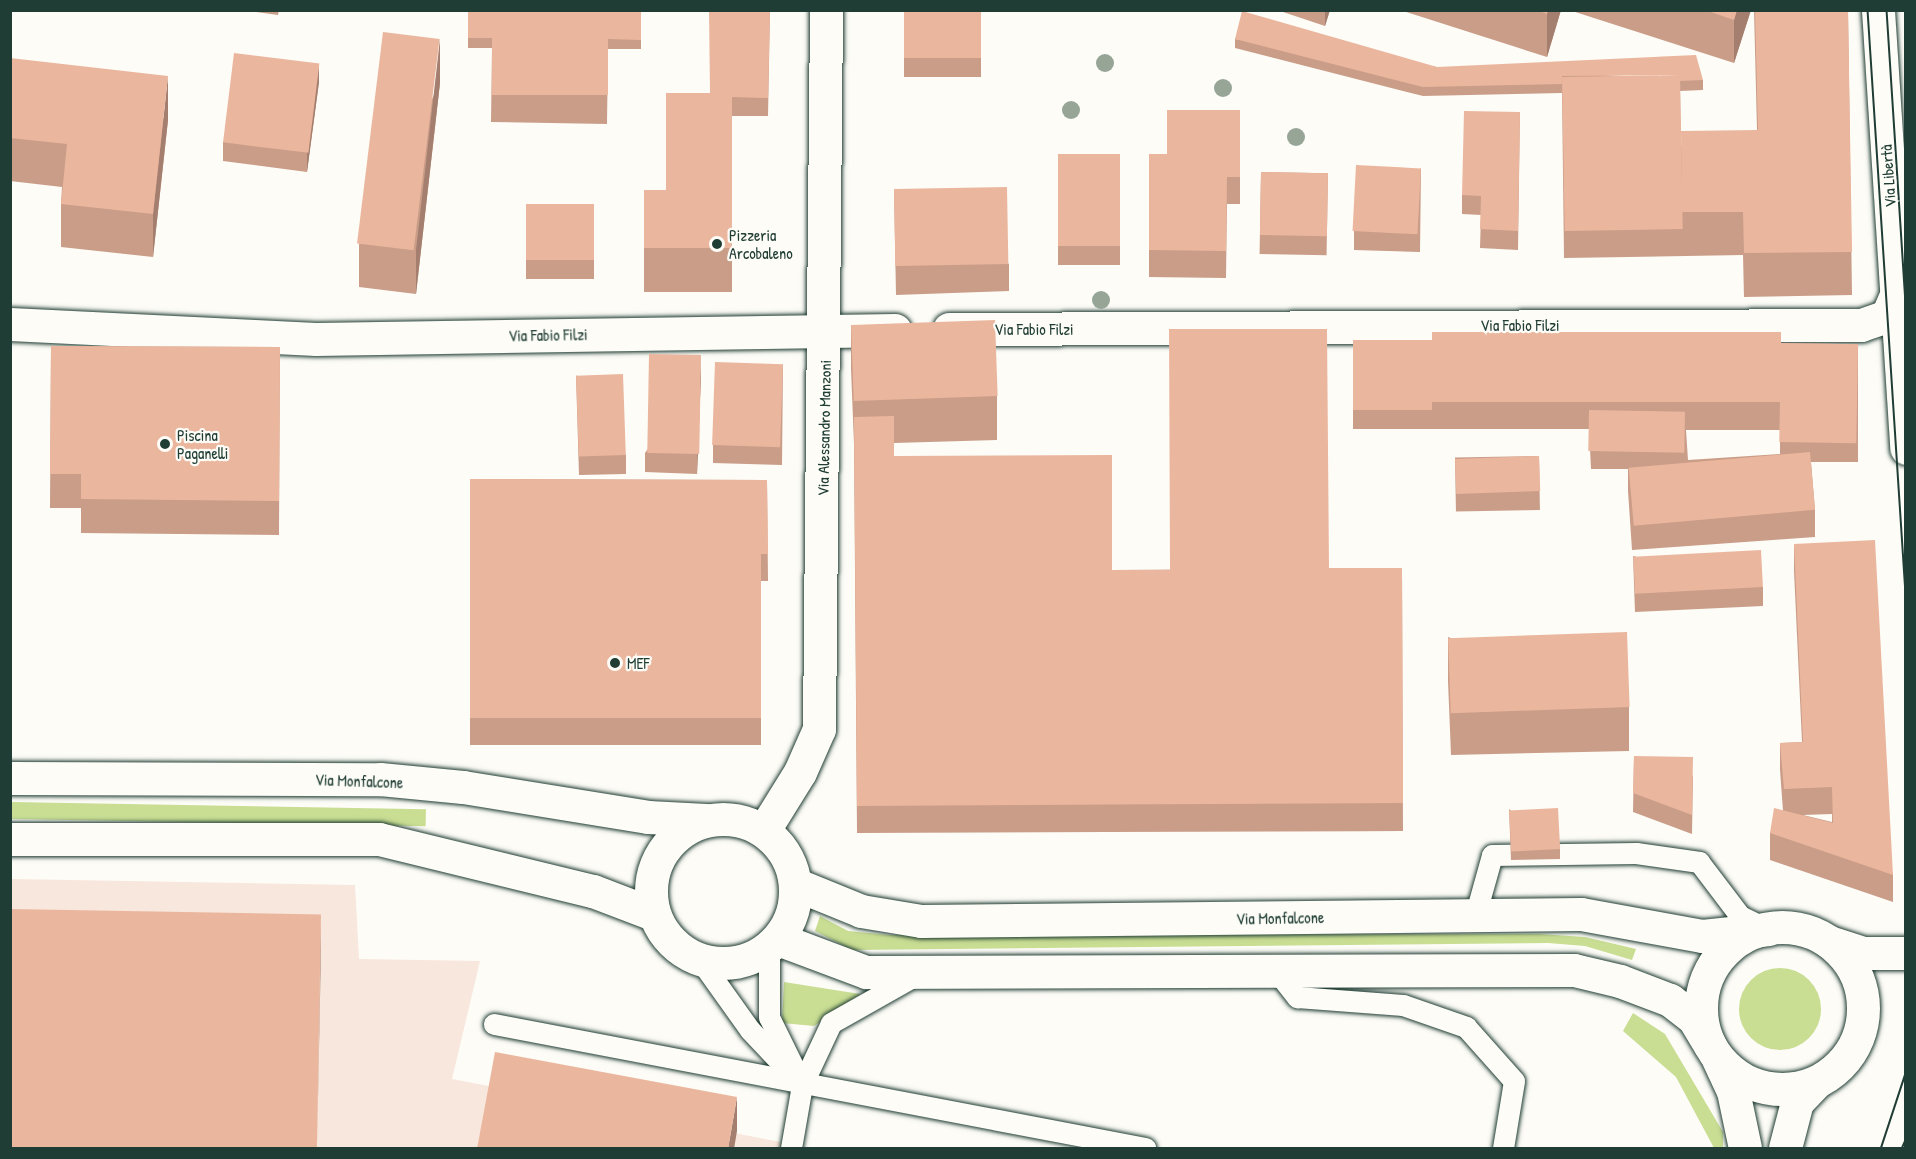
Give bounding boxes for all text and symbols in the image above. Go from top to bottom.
street label: Via Libertà [1876,144,1900,208]
place label: Pizzeria Arcobaleno [729,225,793,263]
marker: Pizzeria Arcobaleno [710,237,724,251]
street label: Via Fabio Filzi [1480,315,1560,335]
street label: Via Fabio Filzi [994,319,1074,339]
street label: Via Fabio Filzi [508,325,588,345]
street label: Via Alessandro Manzoni [813,360,835,496]
place label: Piscina Paganelli [177,425,228,463]
marker: Piscina Paganelli [158,437,172,451]
place label: MEF [627,653,650,673]
marker: MEF [608,656,622,670]
street label: Via Monfalcone [315,770,403,792]
street label: Via Monfalcone [1236,908,1324,928]

